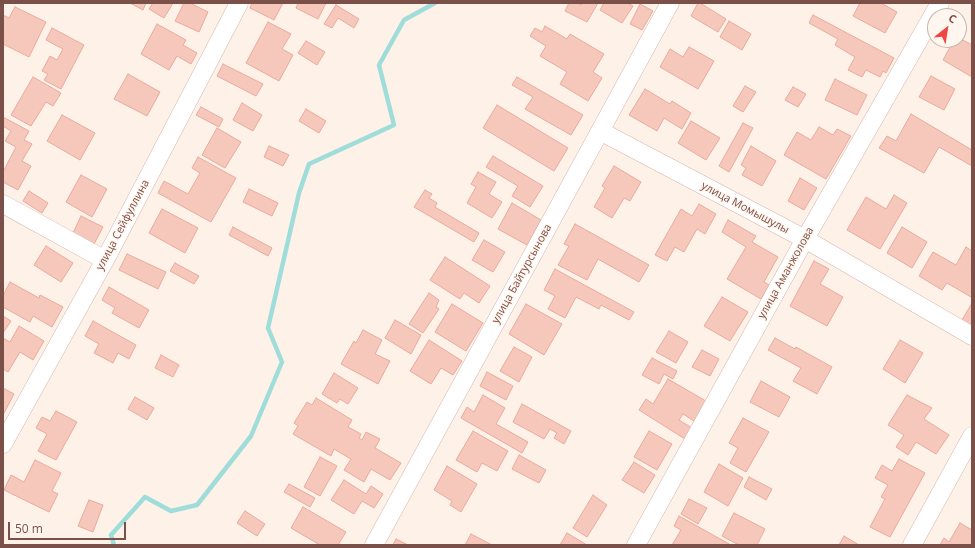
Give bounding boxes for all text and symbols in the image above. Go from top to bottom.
north arrow [927,8,967,48]
text: С [946,10,960,26]
street label: улица Сейфуллина [94,177,152,273]
street label: улица Момышулы [699,179,791,237]
street label: улица Байтурсынова [489,222,555,326]
street label: улица Аманжолова [755,225,817,321]
scale bar [10,514,128,540]
text: 50 m [15,520,43,537]

